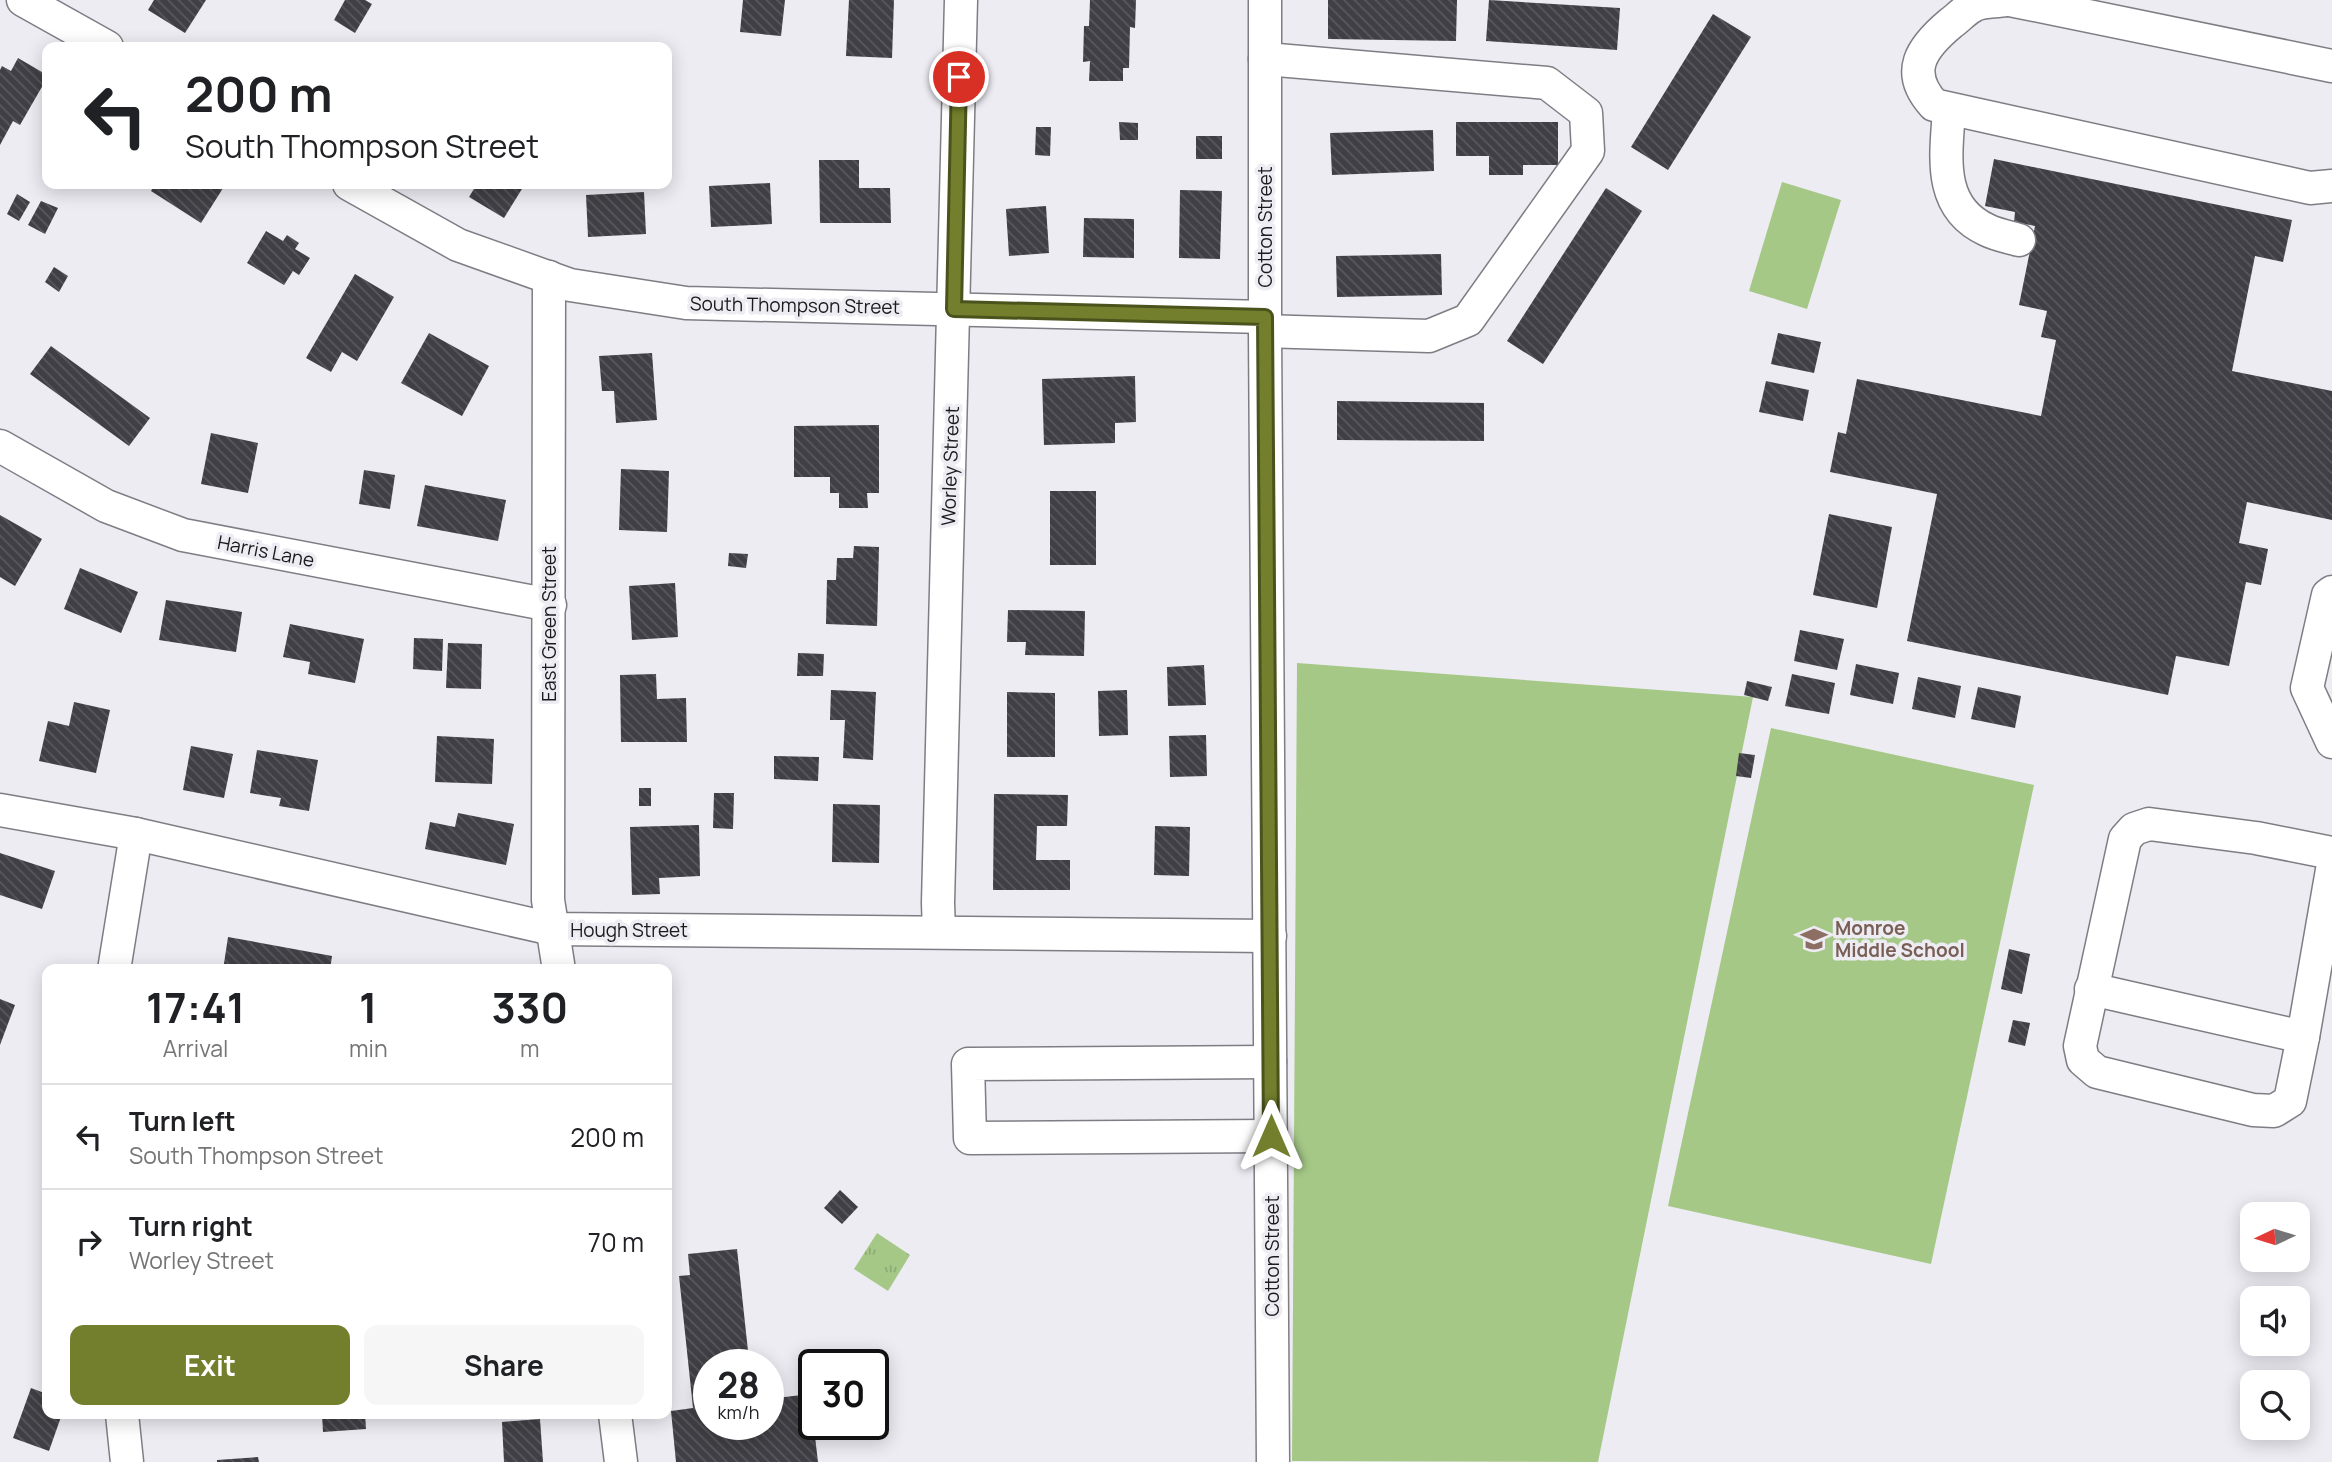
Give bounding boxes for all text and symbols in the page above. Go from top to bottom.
pin [929,47,989,107]
icon: arrive [940,58,978,96]
text: 200 m [185,60,333,127]
icon: left [70,70,161,161]
text: South Thompson Street [185,124,539,168]
street label: Cotton Street [1252,166,1278,288]
street label: South Thompson Street [690,290,900,320]
street label: Worley Street [935,406,965,526]
street label: Harris Lane [215,529,317,573]
street label: East Green Street [536,546,562,702]
place label: Monroe Middle School [1835,915,1965,963]
street label: Hough Street [570,917,688,943]
school or university icon: Monroe Middle School [1799,924,1829,954]
text: 17:41 [146,978,245,1036]
text: 1 [359,978,378,1036]
text: 330 [492,978,568,1036]
text: Arrival [163,1032,228,1064]
text: min [349,1032,388,1064]
text: m [520,1032,540,1064]
position arrow [1234,1099,1308,1173]
text: Turn left [129,1103,236,1139]
icon: left [70,1118,108,1156]
text: 200 m [570,1119,644,1155]
text: South Thompson Street [129,1139,383,1171]
street label: Cotton Street [1259,1195,1285,1317]
north arrow [2240,1202,2310,1272]
map controls [2240,1202,2310,1440]
text: Turn right [129,1208,253,1244]
icon: right [70,1223,108,1261]
text: 70 m [588,1224,644,1260]
text: Worley Street [129,1244,274,1276]
button: sound [2240,1286,2310,1356]
button: Exit [70,1325,350,1405]
button: Share [364,1325,644,1405]
speed limit sign: 30 [798,1349,889,1440]
text: 28 [717,1361,760,1409]
button: search [2240,1370,2310,1440]
text: km/h [718,1400,759,1424]

